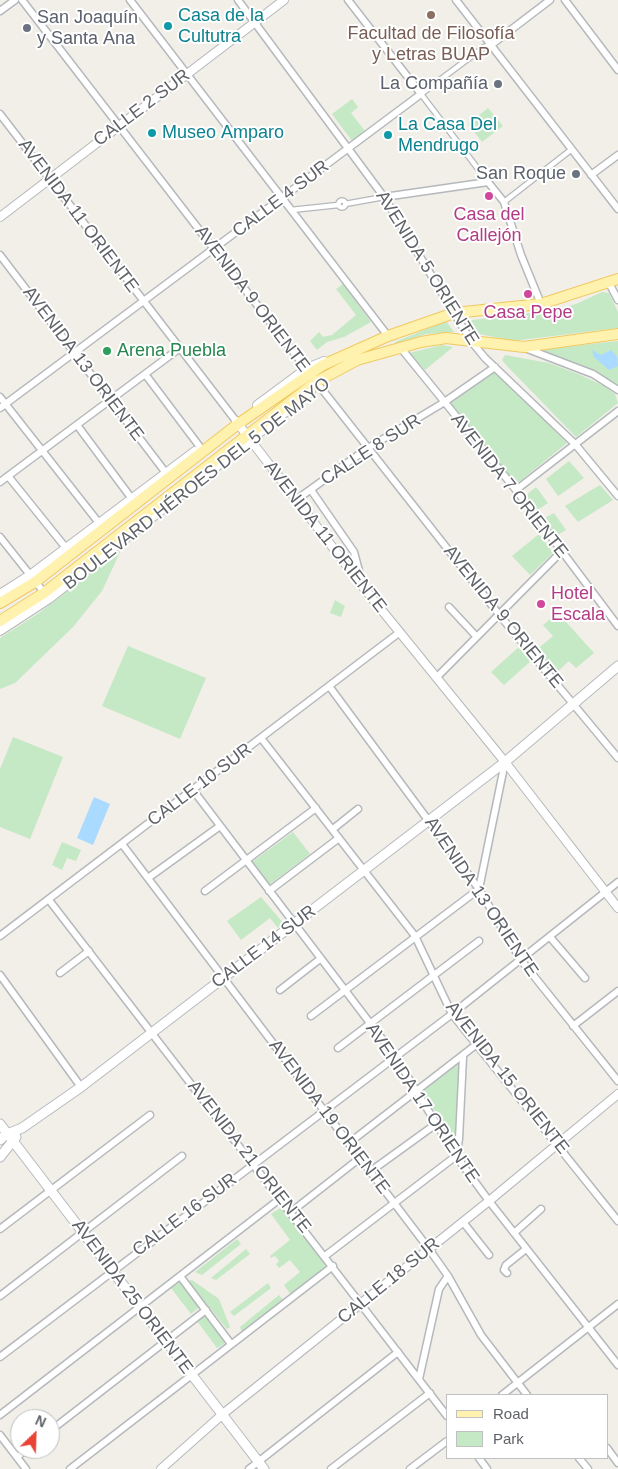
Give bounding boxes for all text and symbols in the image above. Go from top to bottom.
place label: Casa de la Cultutra [178,5,264,48]
place label: San Joaquín y Santa Ana [37,7,138,50]
marker: Facultad de Filosofía y Letras BUAP [425,9,437,21]
marker: Casa de la Cultutra [162,20,174,32]
marker: San Joaquín y Santa Ana [21,22,33,34]
place label: Facultad de Filosofía y Letras BUAP [347,23,515,66]
street label: CALLE 2 SUR [90,65,194,151]
place label: La Compañía [380,73,488,95]
marker: La Compañía [492,78,504,90]
place label: La Casa Del Mendrugo [398,114,497,156]
place label: Museo Amparo [162,122,284,144]
marker: Museo Amparo [146,127,158,139]
marker: La Casa Del Mendrugo [382,129,394,141]
street label: AVENIDA 11 ORIENTE [13,135,143,297]
street label: CALLE 4 SUR [229,156,333,242]
place label: San Roque [476,163,566,185]
marker: San Roque [570,168,582,180]
street label: AVENIDA 5 ORIENTE [371,187,483,349]
marker: Casa del Callejón [483,190,495,202]
place label: Casa del Callejón [453,204,525,246]
street label: AVENIDA 9 ORIENTE [190,222,314,376]
street label: AVENIDA 13 ORIENTE [18,283,148,445]
marker: Casa Pepe [522,288,534,300]
place label: Casa Pepe [483,302,573,324]
place label: Arena Puebla [117,340,226,362]
marker: Arena Puebla [101,345,113,357]
street label: BOULEVARD HÉROES DEL 5 DE MAYO [59,373,335,595]
street label: AVENIDA 7 ORIENTE [446,409,572,563]
street label: CALLE 8 SUR [317,410,425,490]
street label: AVENIDA 11 ORIENTE [259,457,391,617]
street label: AVENIDA 9 ORIENTE [439,541,567,693]
place label: Hotel Escala [551,583,605,626]
marker: Hotel Escala [535,598,547,610]
street label: CALLE 10 SUR [144,739,256,831]
street label: AVENIDA 13 ORIENTE [420,813,542,981]
street label: CALLE 14 SUR [208,901,320,993]
street label: AVENIDA 15 ORIENTE [441,997,573,1159]
street label: AVENIDA 17 ORIENTE [361,1019,483,1187]
street label: AVENIDA 19 ORIENTE [264,1036,394,1198]
street label: AVENIDA 21 ORIENTE [183,1076,315,1238]
street label: CALLE 16 SUR [129,1169,241,1261]
street label: AVENIDA 25 ORIENTE [67,1216,197,1378]
street label: CALLE 18 SUR [334,1233,444,1329]
legend [446,1394,608,1459]
text: Road [493,1405,529,1422]
north arrow [10,1409,60,1459]
text: N [33,1412,49,1431]
text: Park [493,1430,524,1447]

